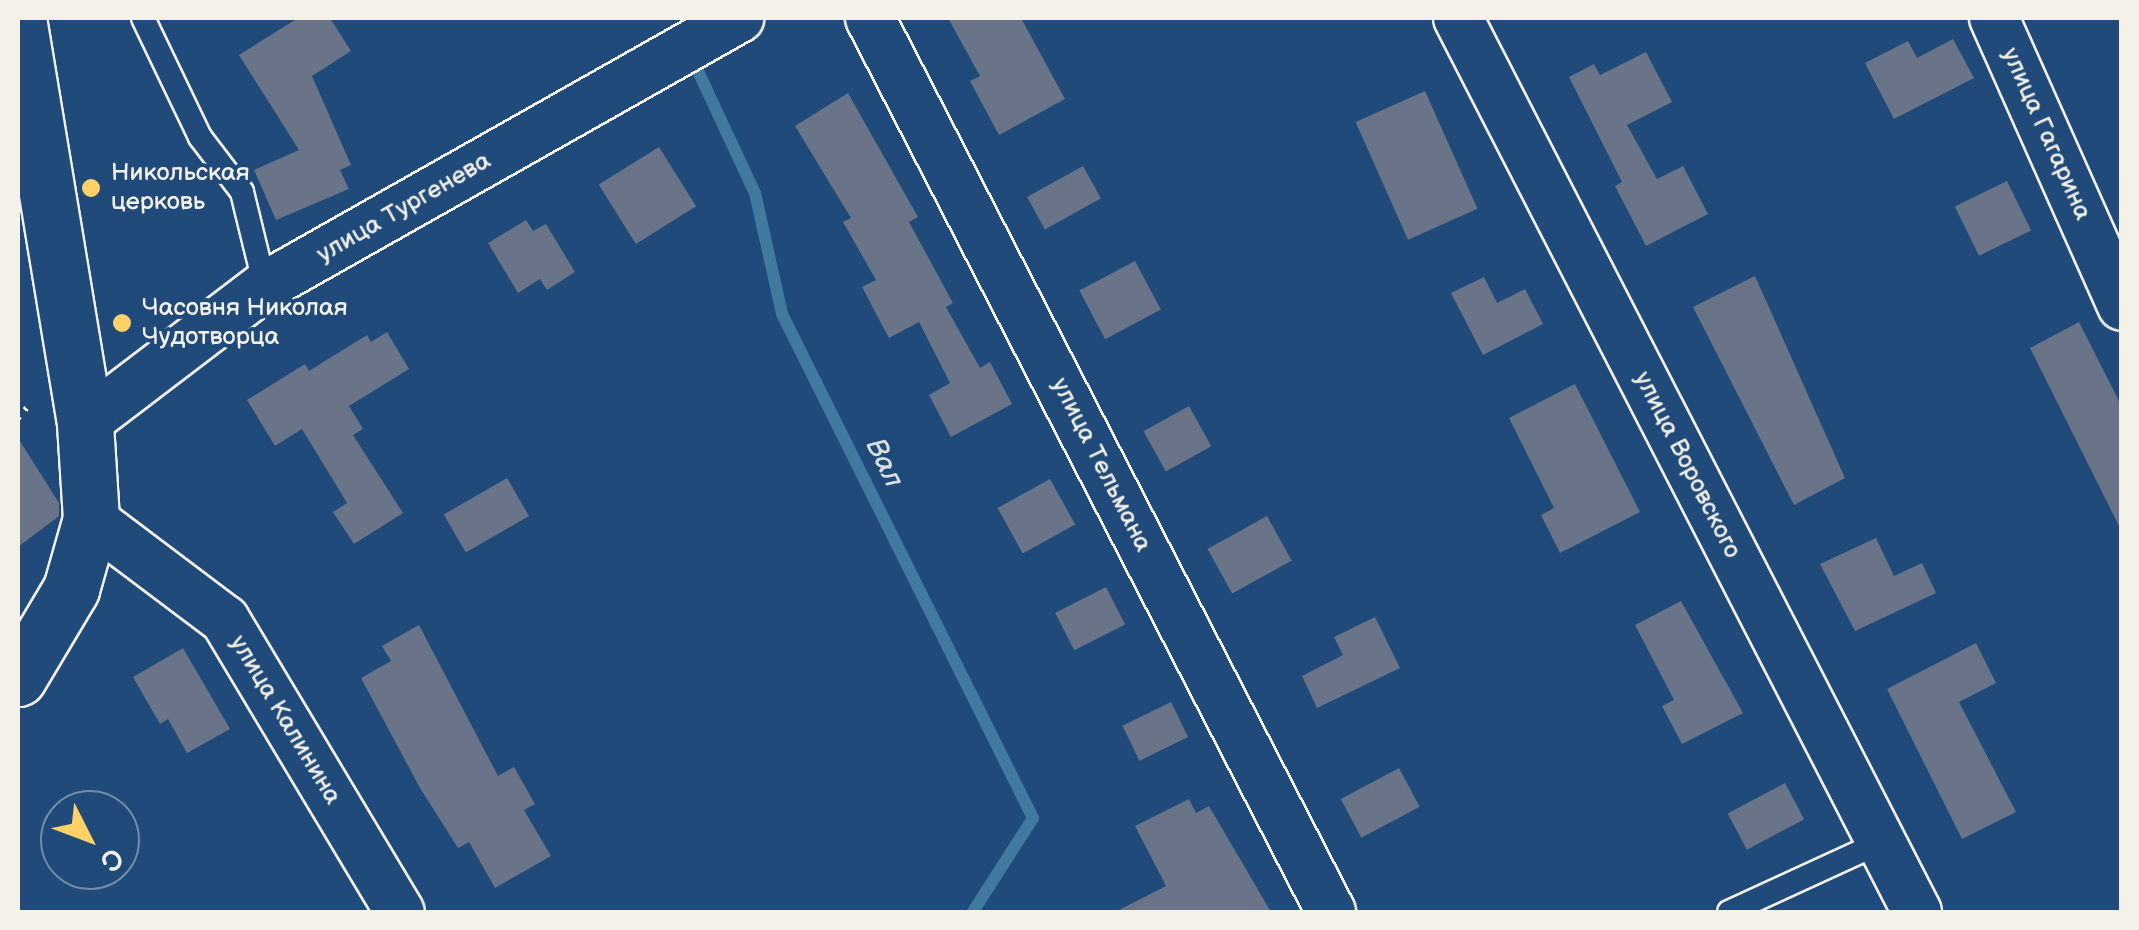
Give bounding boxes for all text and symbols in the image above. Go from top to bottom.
street label: улица Гагарина [1995,43,2097,225]
street label: улица Тургенева [312,146,496,270]
place label: Никольская церковь [111,159,250,218]
marker: Никольская церковь [80,177,102,199]
place label: Часовня Николая Чудотворца [142,294,348,353]
marker: Часовня Николая Чудотворца [111,312,133,334]
street label: улица Воровского [1627,367,1747,563]
street label: улица Тельмана [1044,373,1158,557]
water label: Вал [858,433,910,493]
street label: улица Калинина [223,630,347,810]
north arrow [40,790,140,890]
text: С [92,841,130,877]

